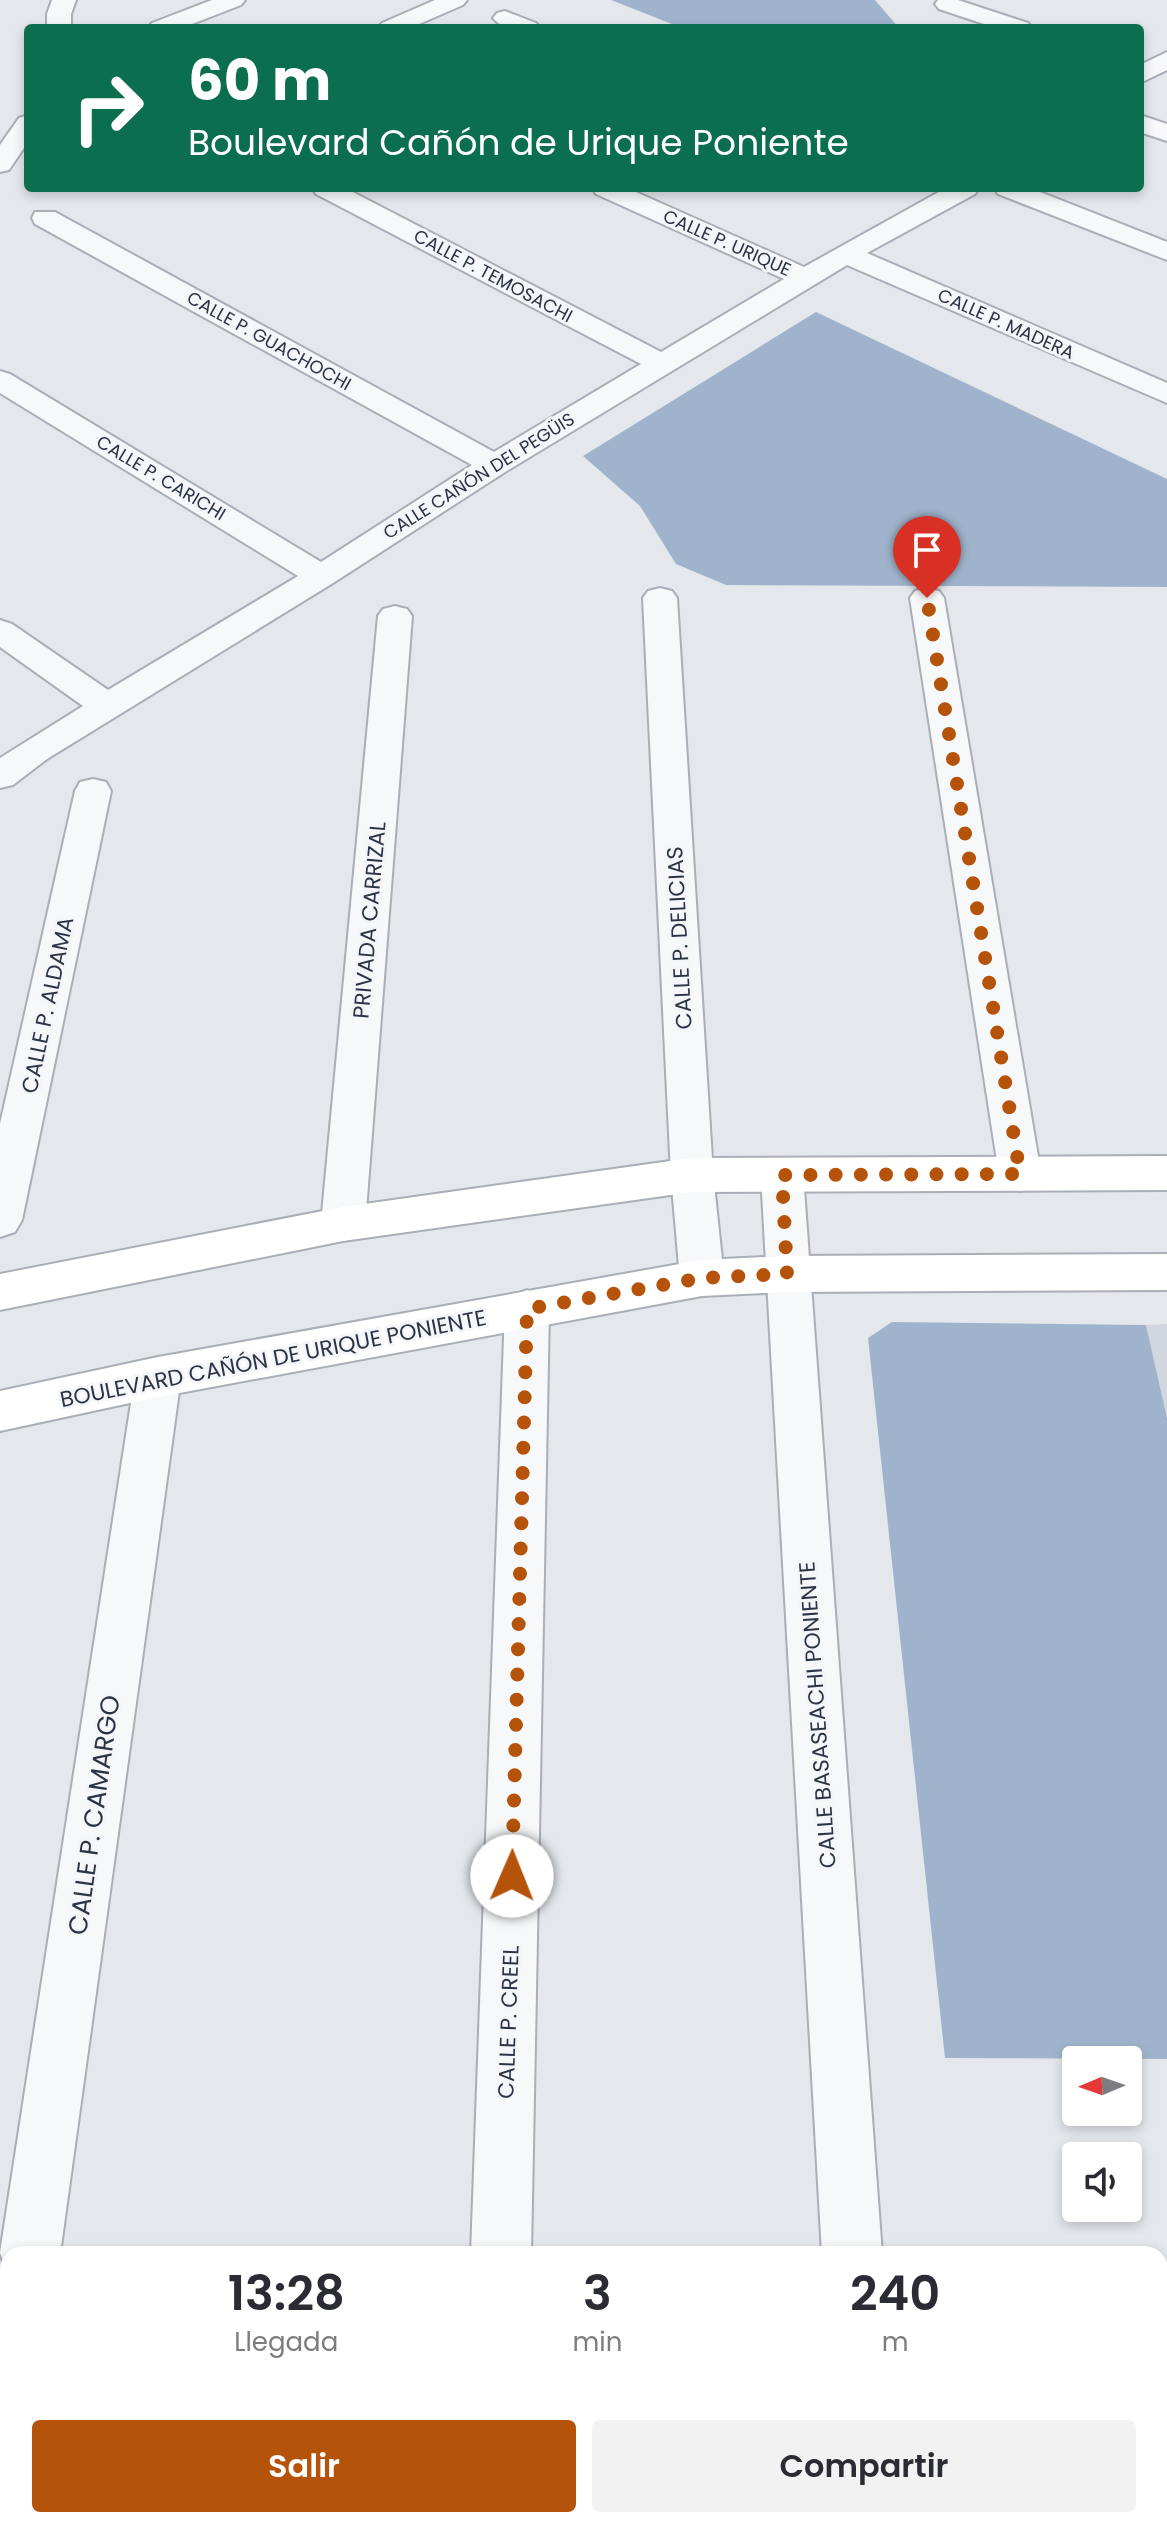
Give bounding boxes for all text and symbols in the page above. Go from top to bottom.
text: 60 m [188,41,331,120]
icon: right [56,56,160,160]
text: Boulevard Cañón de Urique Poniente [188,117,849,168]
street label: CALLE P. URIQUE [659,203,795,282]
street label: CALLE P. TEMOSACHI [409,223,577,328]
street label: CALLE P. MADERA [934,282,1079,365]
street label: CALLE P. GUACHOCHI [183,285,356,396]
street label: CALLE CAÑÓN DEL PEGÜIS [378,406,579,545]
street label: CALLE P. CARICHI [92,429,231,526]
pin [893,516,961,598]
icon: arrive [905,528,949,572]
street label: PRIVADA CARRIZAL [345,820,394,1020]
street label: CALLE P. DELICIAS [659,846,700,1030]
street label: CALLE P. ALDAMA [14,914,81,1096]
street label: BOULEVARD CAÑÓN DE URIQUE PONIENTE [57,1302,489,1415]
street label: CALLE BASASEACHI PONIENTE [791,1561,844,1869]
street label: CALLE P. CAMARGO [59,1693,129,1937]
position arrow [470,1834,554,1918]
street label: CALLE P. CREEL [490,1944,527,2099]
north arrow [1062,2046,1142,2126]
map controls [1062,2046,1142,2222]
button: sound [1062,2142,1142,2222]
text: 13:28 [228,2260,345,2327]
text: 3 [583,2260,612,2327]
text: 240 [850,2260,940,2327]
text: Llegada [234,2324,338,2360]
text: min [573,2324,622,2360]
text: m [882,2324,909,2360]
button: Salir [32,2420,576,2512]
button: Compartir [592,2420,1136,2512]

